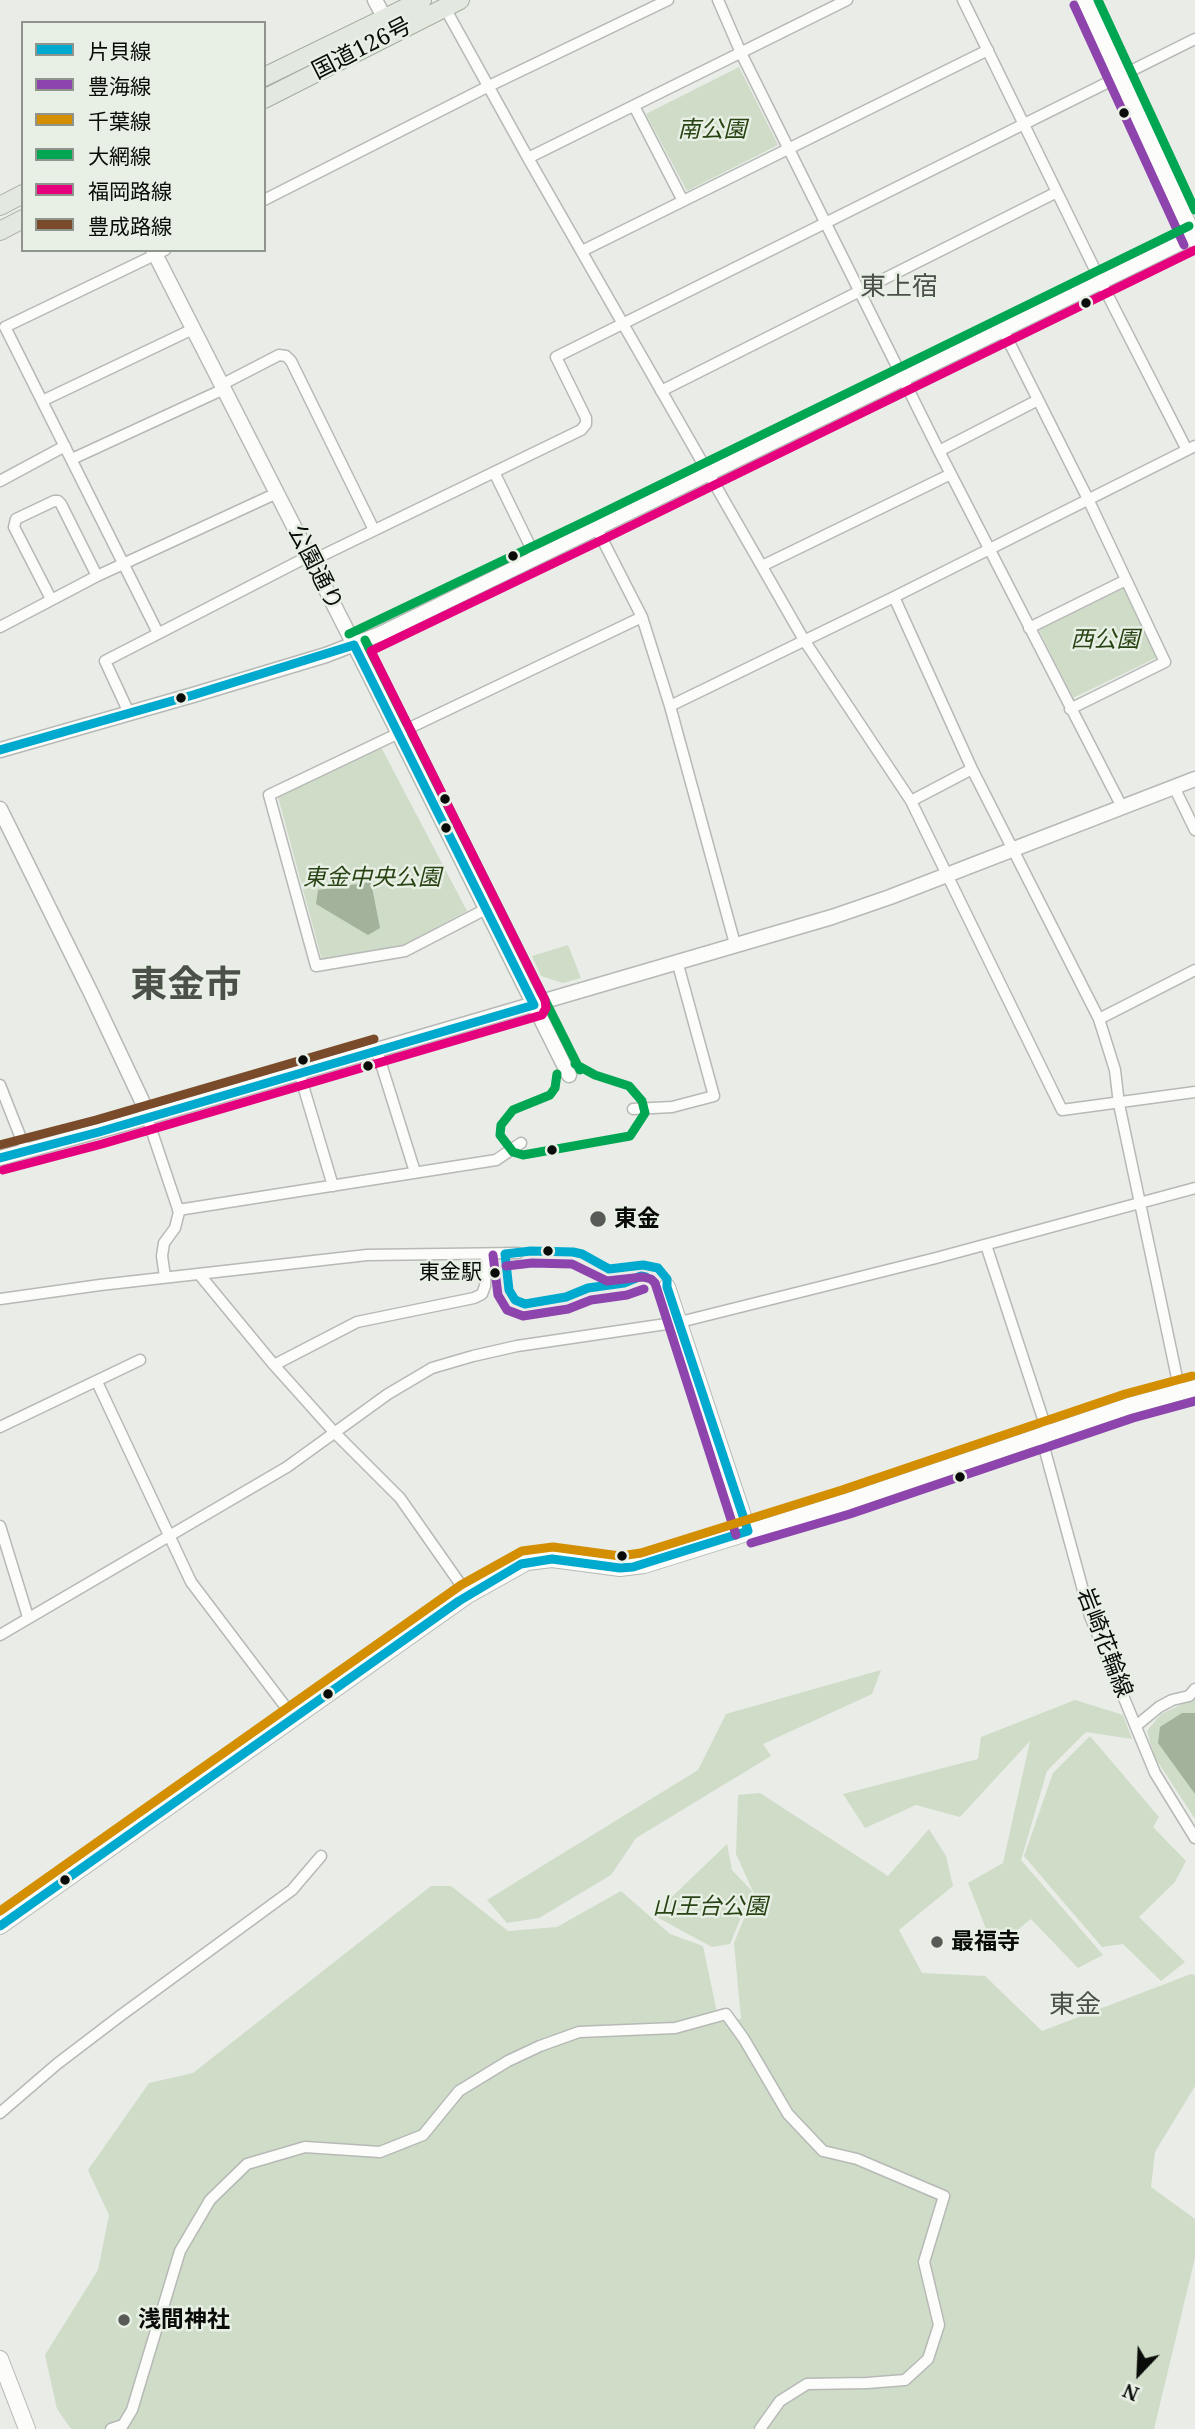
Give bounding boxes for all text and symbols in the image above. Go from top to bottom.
street label: 国道126号 [308,12,416,86]
legend [21,21,266,252]
text: 片貝線 [88,37,151,65]
text: 豊海線 [88,72,151,100]
unlabelled marker [1117,106,1131,120]
text: 千葉線 [88,107,151,135]
park label: 南公園 [678,116,746,144]
text: 大網線 [88,142,151,170]
text: 福岡路線 [88,177,172,205]
text: 豊成路線 [88,212,172,240]
district label: 東上宿 [860,272,938,304]
unlabelled marker [1079,296,1093,310]
street label: 公園通り [282,521,348,615]
unlabelled marker [506,549,520,563]
park label: 西公園 [1071,626,1139,654]
unlabelled marker [174,691,188,705]
unlabelled marker [438,792,452,806]
unlabelled marker [439,821,453,835]
park label: 東金中央公園 [303,864,441,892]
district label: 東金市 [131,964,241,1008]
unlabelled marker [296,1053,310,1067]
unlabelled marker [361,1059,375,1073]
unlabelled marker [545,1143,559,1157]
place label: 東金 [614,1205,660,1233]
marker: 東金 [588,1209,608,1229]
unlabelled marker [541,1244,555,1258]
place label: 東金駅 [419,1260,482,1286]
marker: 東金駅 [488,1266,502,1280]
unlabelled marker [953,1470,967,1484]
unlabelled marker [615,1549,629,1563]
street label: 岩崎花輪線 [1071,1584,1137,1702]
unlabelled marker [321,1687,335,1701]
unlabelled marker [58,1873,72,1887]
park label: 山王台公園 [653,1893,767,1921]
place label: 最福寺 [951,1928,1020,1956]
marker: 最福寺 [929,1934,945,1950]
district label: 東金 [1049,1990,1101,2022]
place label: 浅間神社 [138,2306,230,2334]
marker: 浅間神社 [116,2312,132,2328]
north arrow [1104,2338,1174,2408]
text: N [1119,2377,1143,2407]

